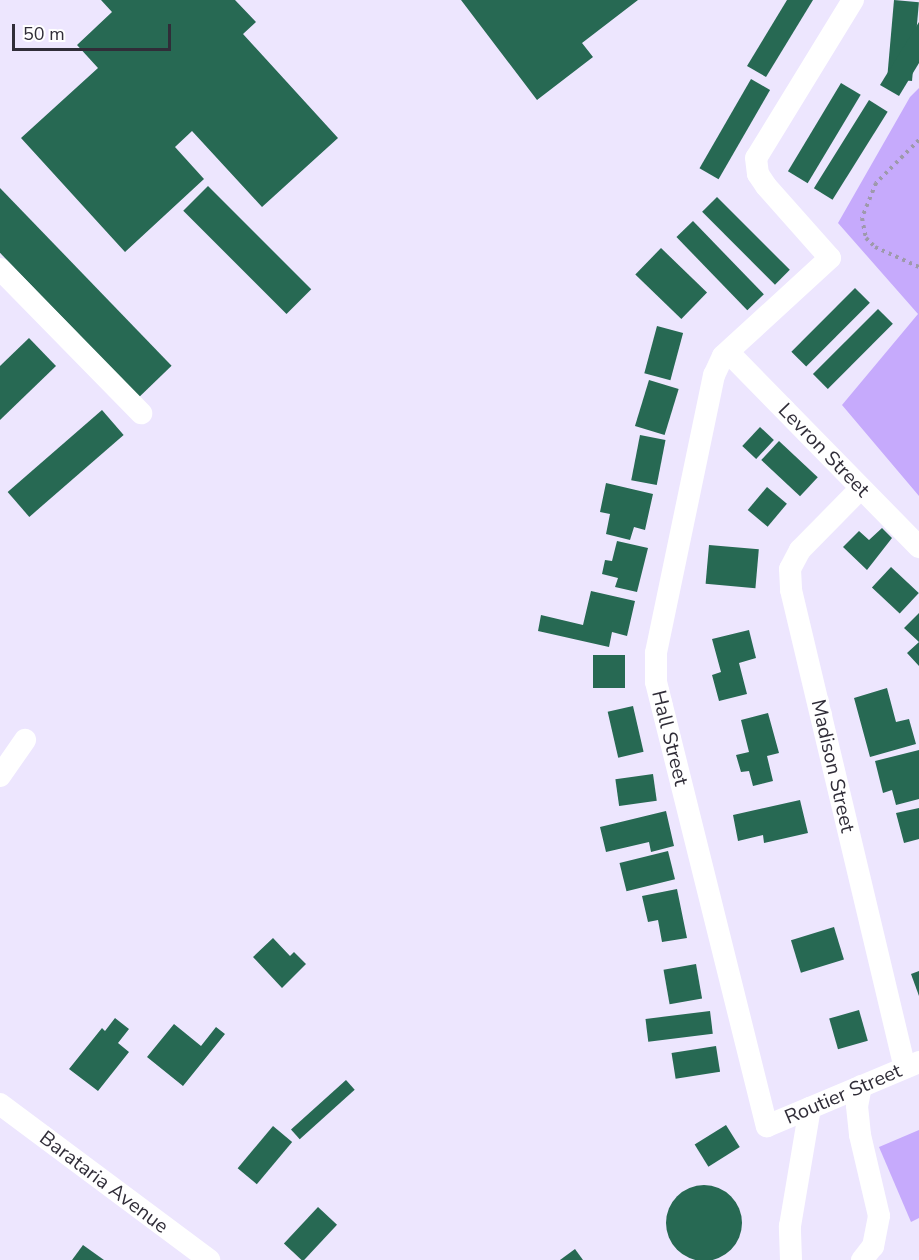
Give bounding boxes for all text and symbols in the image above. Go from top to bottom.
scale bar [15,12,174,50]
text: 50 m [23,22,65,46]
street label: Levron Street [773,398,875,502]
street label: Hall Street [647,688,693,788]
street label: Madison Street [806,697,860,835]
street label: Routier Street [781,1059,905,1129]
street label: Barataria Avenue [35,1126,173,1238]

